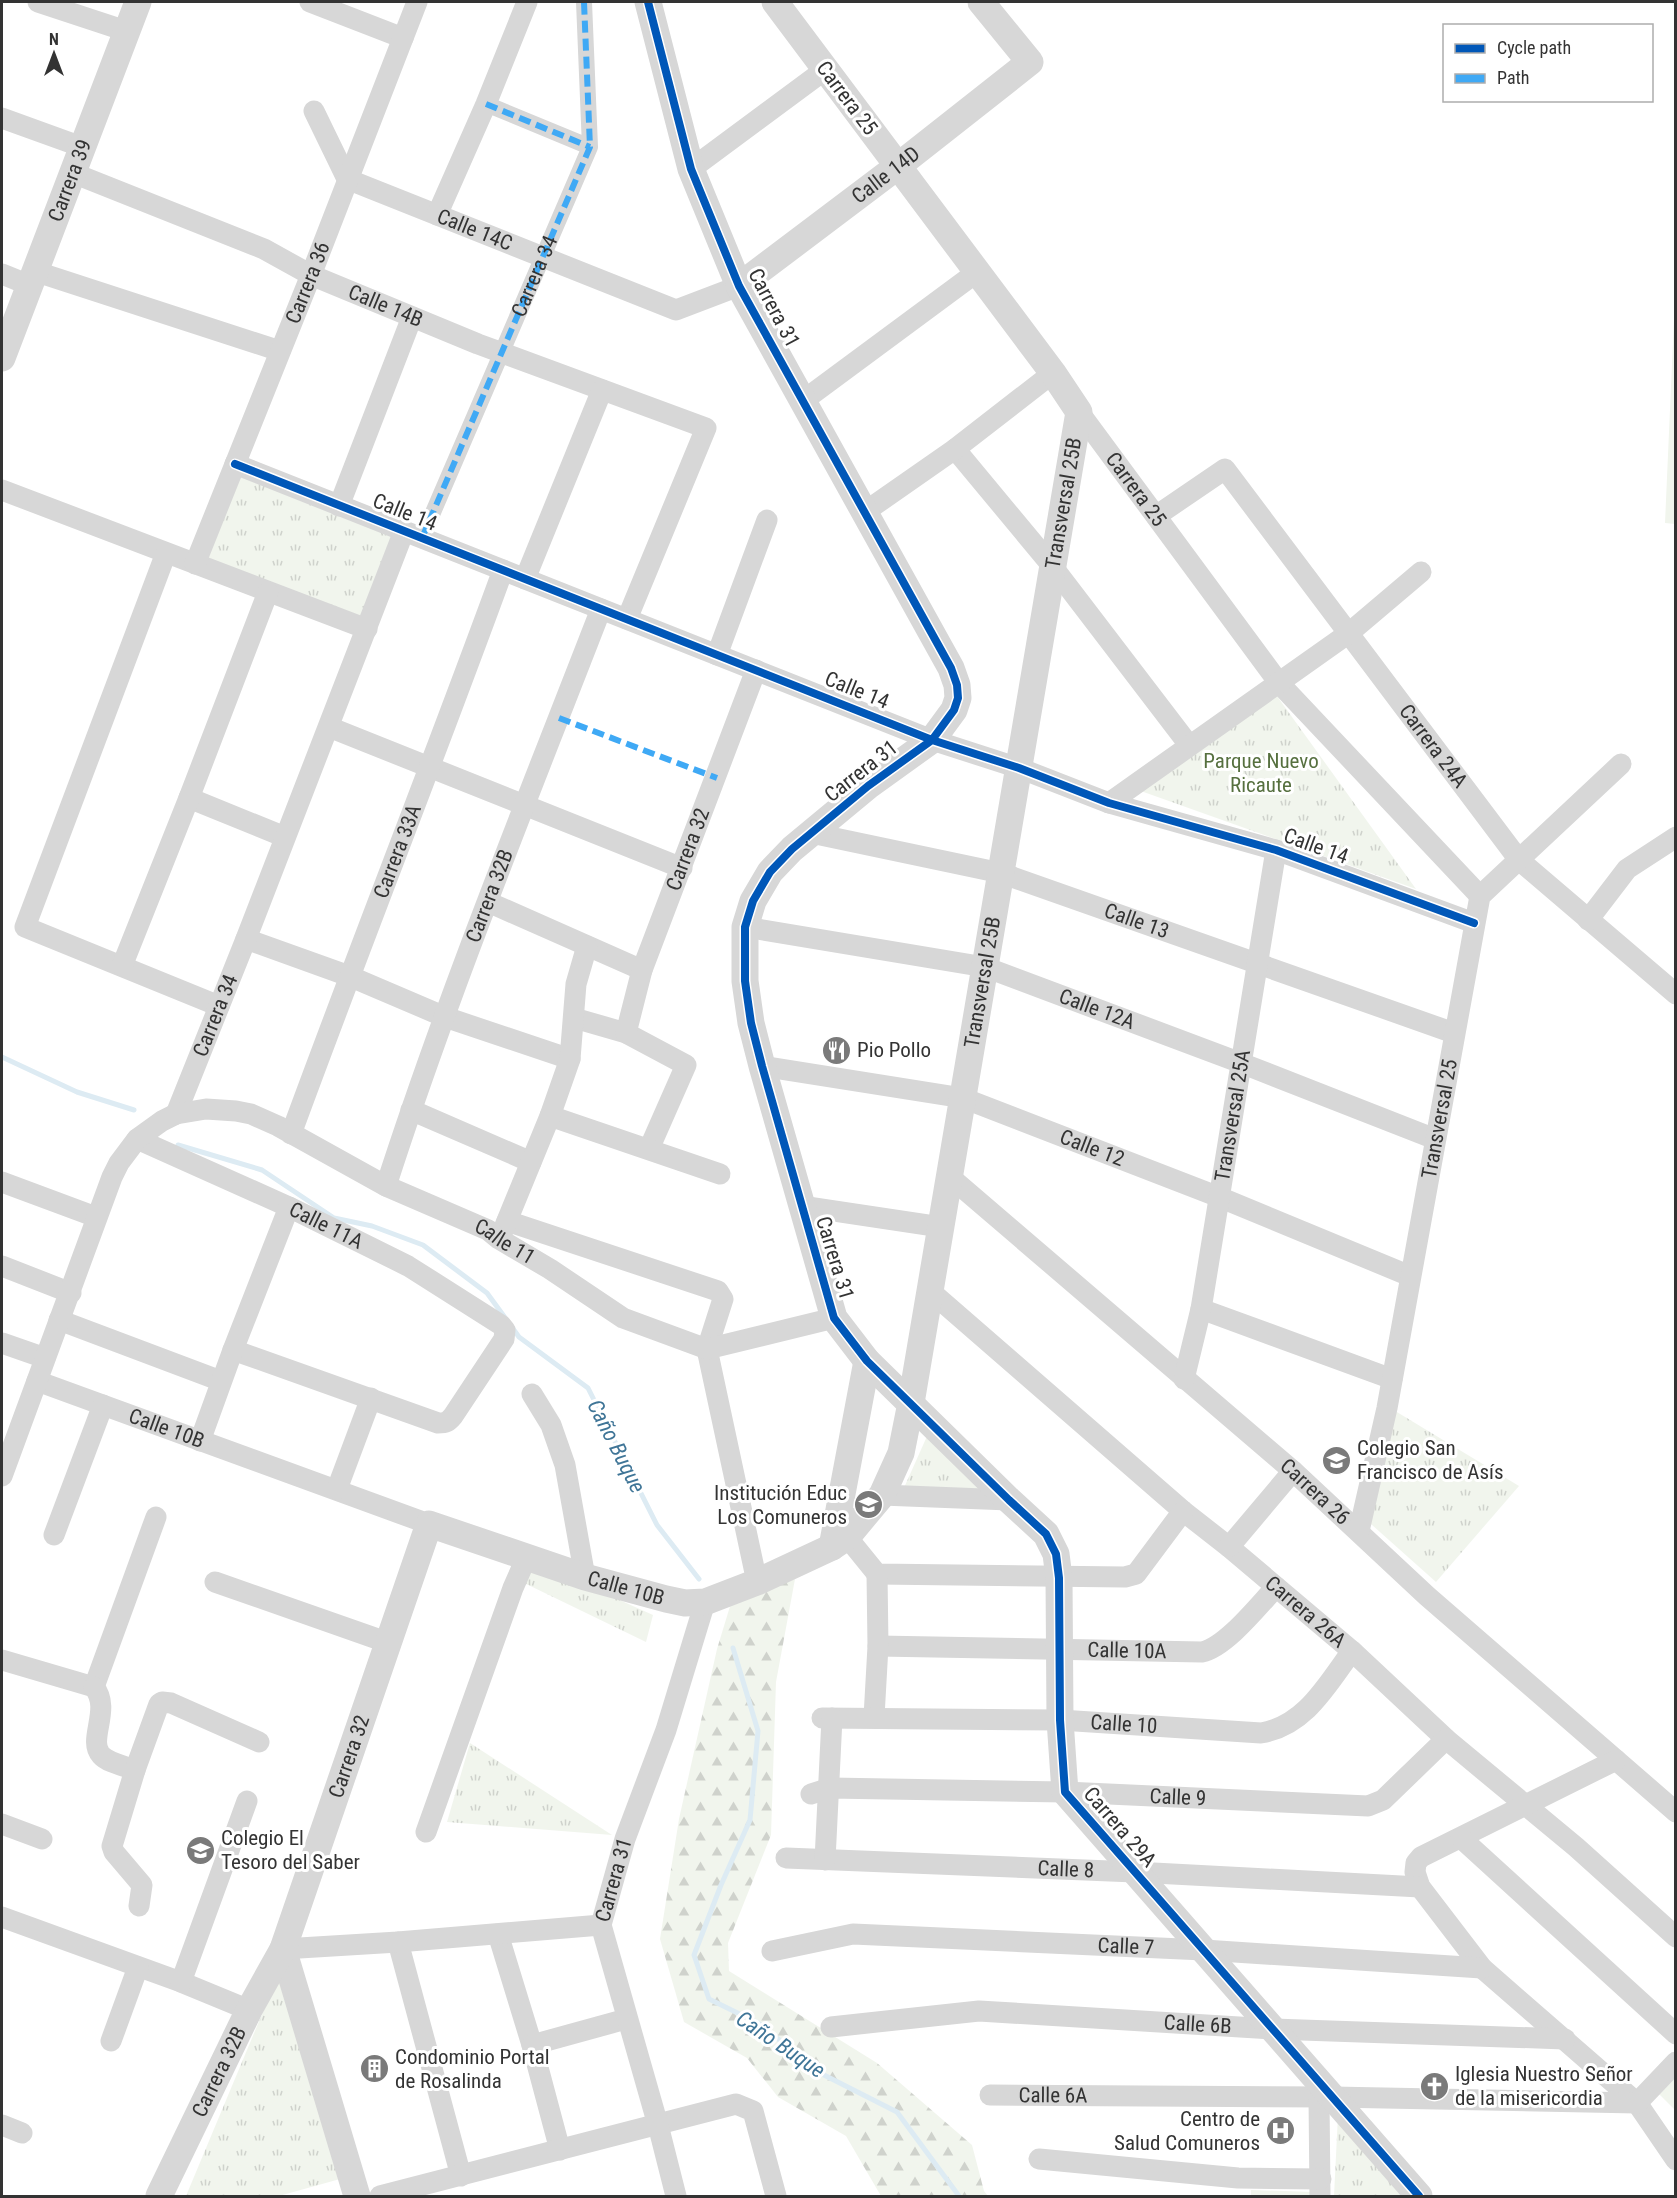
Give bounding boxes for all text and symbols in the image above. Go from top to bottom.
north arrow [24,24,84,84]
legend [1443,24,1653,102]
text: N [49,30,59,49]
text: Cycle path [1497,37,1571,58]
street label: Carrera 25 [812,56,882,140]
text: Path [1497,67,1530,88]
street label: Carrera 39 [43,136,96,225]
street label: Calle 14D [847,142,925,209]
street label: Calle 14C [434,204,516,256]
street label: Carrera 34 [506,232,563,320]
street label: Carrera 36 [281,238,335,327]
street label: Carrera 31 [743,264,805,352]
street label: Calle 14B [345,280,426,332]
street label: Transversal 25B [1041,436,1086,570]
street label: Carrera 25 [1101,447,1171,531]
street label: Calle 14 [369,488,441,536]
street label: Calle 14 [821,666,893,714]
street label: Carrera 24A [1394,699,1472,792]
street label: Carrera 31 [820,735,902,807]
park label: Parque Nuevo Ricaute [1203,749,1319,797]
street label: Carrera 33A [369,801,426,902]
street label: Carrera 32 [661,805,714,894]
street label: Calle 14 [1280,823,1352,869]
street label: Carrera 32B [461,846,518,946]
street label: Calle 13 [1101,898,1172,943]
street label: Transversal 25B [959,915,1005,1050]
street label: Carrera 34 [188,971,242,1060]
street label: Calle 12A [1056,984,1138,1034]
restaurant icon: Pio Pollo [820,1034,852,1066]
place label: Pio Pollo [857,1038,931,1062]
street label: Transversal 25A [1210,1048,1255,1183]
street label: Transversal 25 [1417,1057,1462,1181]
street label: Calle 12 [1057,1125,1128,1171]
street label: Calle 11A [285,1197,367,1254]
street label: Carrera 31 [811,1213,859,1303]
street label: Calle 11 [471,1214,539,1269]
water label: Caño Buque [582,1395,651,1497]
street label: Calle 10B [126,1404,208,1453]
place label: Colegio San Francisco de Asís [1357,1436,1504,1484]
school or university icon: Colegio San Francisco de Asís [1320,1444,1352,1476]
street label: Carrera 26 [1275,1454,1355,1530]
place label: Institución Educ Los Comuneros [714,1481,847,1529]
school or university icon: Institución Educ Los Comuneros [852,1489,884,1521]
street label: Calle 10B [585,1566,667,1610]
street label: Carrera 26A [1260,1571,1351,1653]
street label: Calle 10A [1087,1638,1167,1663]
street label: Calle 10 [1090,1710,1158,1738]
street label: Carrera 32 [324,1712,374,1801]
street label: Carrera 29A [1079,1782,1161,1872]
street label: Calle 9 [1149,1784,1207,1811]
place label: Colegio El Tesoro del Saber [221,1826,360,1874]
school or university icon: Colegio El Tesoro del Saber [184,1834,216,1866]
street label: Carrera 31 [590,1835,637,1925]
street label: Calle 8 [1037,1856,1095,1882]
street label: Calle 7 [1097,1933,1155,1960]
water label: Caño Buque [732,2006,830,2083]
street label: Calle 6B [1163,2010,1232,2038]
street label: Carrera 32B [187,2023,251,2121]
place label: Condominio Portal de Rosalinda [395,2045,550,2093]
building icon: Condominio Portal de Rosalinda [358,2053,390,2085]
place label: Iglesia Nuestro Señor de la misericordia [1455,2062,1633,2110]
church icon: Iglesia Nuestro Señor de la misericordia [1418,2070,1450,2102]
street label: Calle 6A [1019,2083,1087,2108]
place label: Centro de Salud Comuneros [1114,2107,1260,2155]
hospital icon: Centro de Salud Comuneros [1265,2115,1297,2147]

